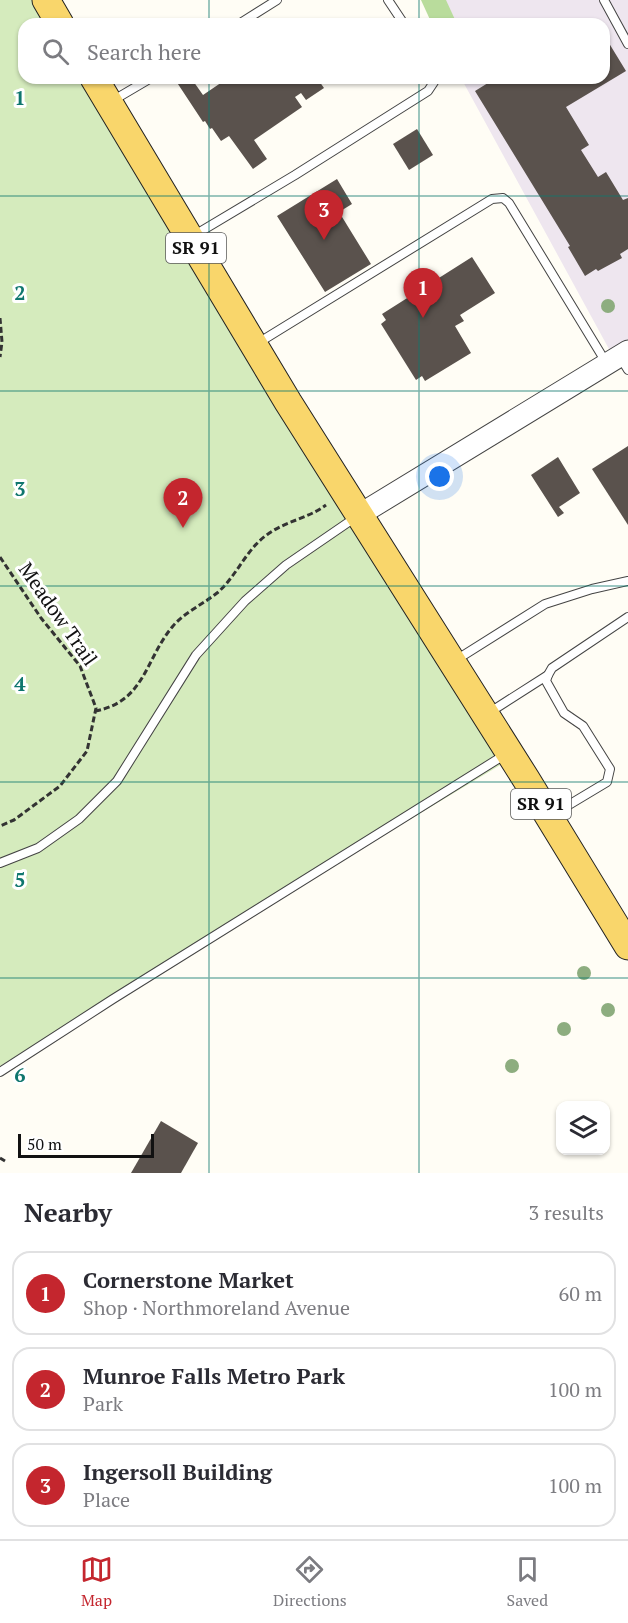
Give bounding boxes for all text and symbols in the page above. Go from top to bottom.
search box [18,18,610,84]
icon: search [39,35,72,68]
text: Search here [87,37,201,66]
text: 1 [14,84,26,111]
pin: 3 [304,190,344,240]
road number: SR 91 [166,233,226,263]
pin: 1 [404,268,442,318]
text: 2 [14,279,26,306]
your location [425,462,454,491]
text: 3 [14,475,26,502]
pin: 2 [164,478,202,528]
street label: Meadow Trail [13,557,104,671]
text: 4 [14,670,26,697]
road number: SR 91 [511,789,571,819]
text: 5 [14,866,26,893]
text: 6 [14,1061,26,1088]
map controls [556,1101,610,1155]
button: layers [556,1101,610,1155]
scale bar [18,1131,154,1158]
text: 50 m [27,1133,62,1155]
text: Nearby [24,1195,112,1229]
text: 3 results [529,1199,604,1226]
text: Cornerstone Market [83,1265,294,1294]
text: 1 [40,1280,51,1307]
text: 60 m [559,1280,602,1307]
text: Shop · Northmoreland Avenue [83,1294,350,1321]
text: Munroe Falls Metro Park [83,1361,345,1390]
text: 2 [40,1376,51,1403]
text: 100 m [548,1376,602,1403]
text: Park [83,1390,123,1417]
text: Ingersoll Building [83,1457,272,1486]
text: 3 [40,1472,51,1499]
text: 100 m [548,1472,602,1499]
text: Place [83,1486,130,1513]
tab: Map [80,1553,113,1611]
tab: Directions [273,1553,347,1611]
tab: Saved [507,1553,548,1611]

